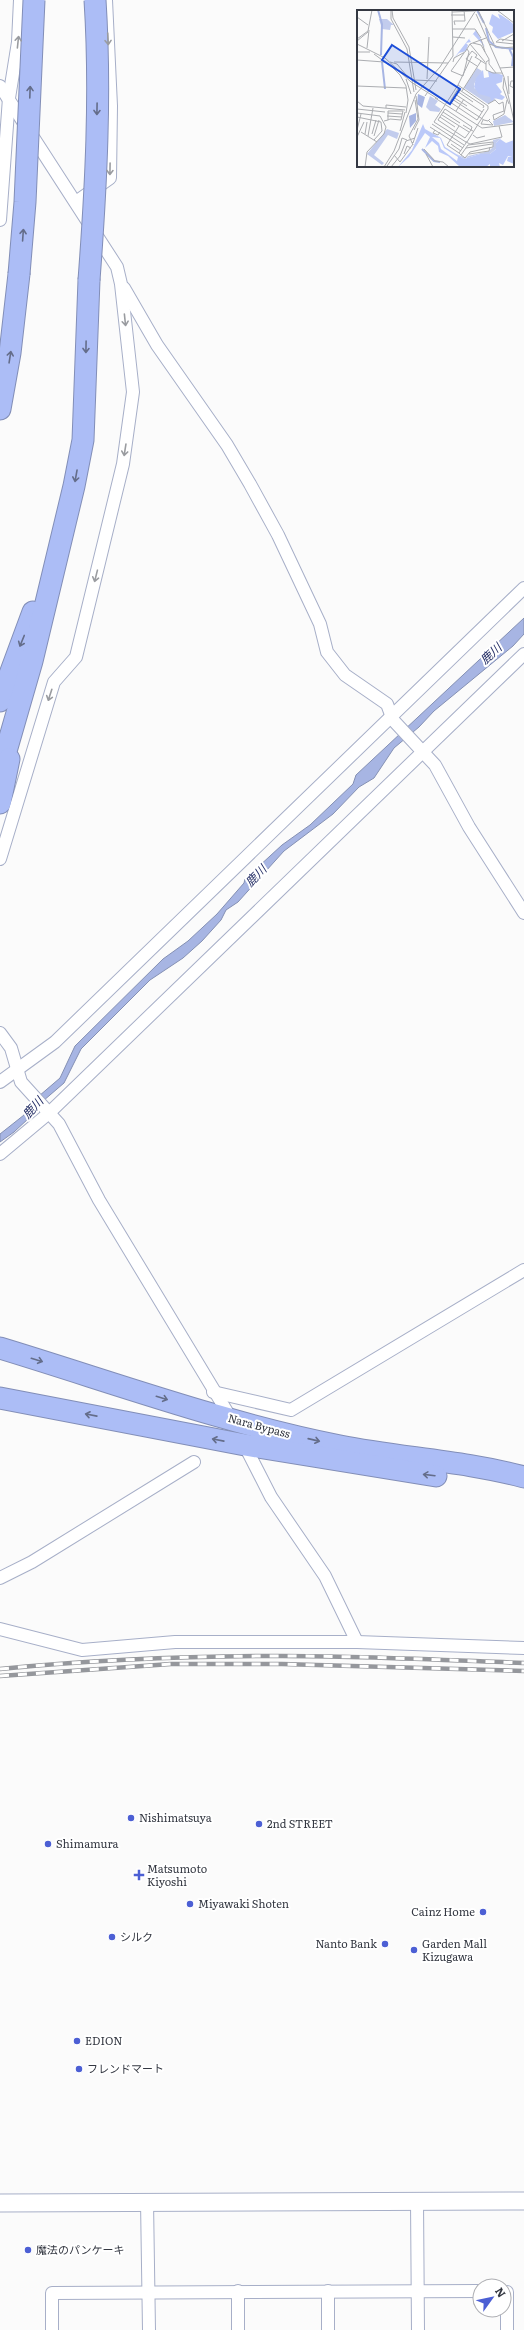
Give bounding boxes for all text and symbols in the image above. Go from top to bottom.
inset map [357,10,514,167]
one-way arrow [104,32,112,45]
one-way arrow [14,36,21,49]
one-way arrow [26,86,34,99]
one-way arrow [94,102,101,115]
one-way arrow [106,162,114,175]
one-way arrow [19,229,26,242]
one-way arrow [122,313,129,326]
one-way arrow [82,340,90,353]
one-way arrow [6,351,14,364]
one-way arrow [121,443,129,456]
one-way arrow [72,469,80,482]
one-way arrow [92,569,99,582]
one-way arrow [17,634,25,646]
water label: 鹿川 [475,637,507,668]
one-way arrow [46,688,53,701]
water label: 鹿川 [240,859,271,890]
water label: 鹿川 [18,1091,48,1122]
one-way arrow [31,1357,44,1364]
one-way arrow [155,1395,168,1402]
street label: Nara Bypass [226,1409,292,1441]
one-way arrow [84,1411,97,1419]
one-way arrow [212,1436,225,1444]
one-way arrow [307,1437,320,1444]
one-way arrow [423,1471,436,1479]
place label: Nishimatsuya [139,1809,212,1825]
marker: Nishimatsuya [126,1813,136,1823]
place label: 2nd STREET [267,1815,333,1831]
marker: 2nd STREET [254,1819,264,1829]
place label: Shimamura [56,1835,119,1851]
marker: Shimamura [43,1839,53,1849]
place label: Matsumoto Kiyoshi [147,1860,207,1889]
marker: Matsumoto Kiyoshi [134,1870,144,1880]
place label: Miyawaki Shoten [198,1895,289,1911]
marker: Miyawaki Shoten [185,1899,195,1909]
place label: Cainz Home [411,1903,475,1919]
marker: Cainz Home [478,1907,488,1917]
place label: シルク [120,1928,153,1944]
marker: シルク [107,1932,117,1942]
place label: Nanto Bank [315,1935,377,1951]
place label: Garden Mall Kizugawa [422,1935,487,1964]
marker: Nanto Bank [380,1939,390,1949]
marker: Garden Mall Kizugawa [409,1945,419,1955]
place label: EDION [85,2032,122,2048]
marker: EDION [72,2036,82,2046]
place label: フレンドマート [87,2060,164,2076]
marker: フレンドマート [74,2064,84,2074]
place label: 魔法のパンケーキ [36,2241,125,2257]
marker: 魔法のパンケーキ [23,2245,33,2255]
north arrow [472,2278,512,2318]
text: N [492,2284,510,2300]

